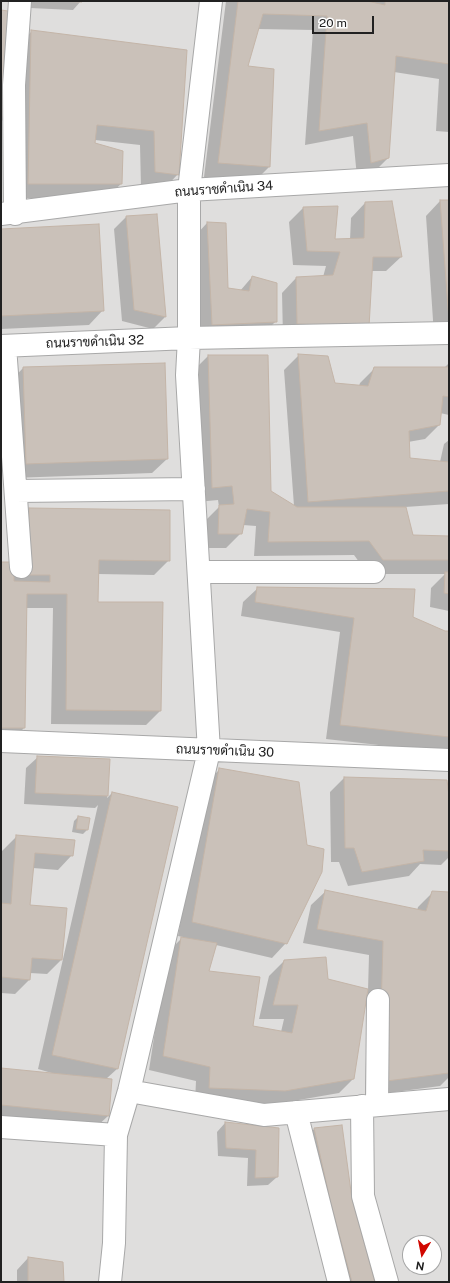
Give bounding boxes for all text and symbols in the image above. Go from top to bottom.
scale bar [314,8,376,34]
text: 20 m [319,16,347,30]
street label: ถนนราชดำเนิน 34 [174,178,274,200]
street label: ถนนราขดำเนิน 32 [46,332,144,352]
street label: ถนนราขดำเนิน 30 [176,741,274,761]
north arrow [402,1235,442,1275]
text: N [415,1259,425,1272]

